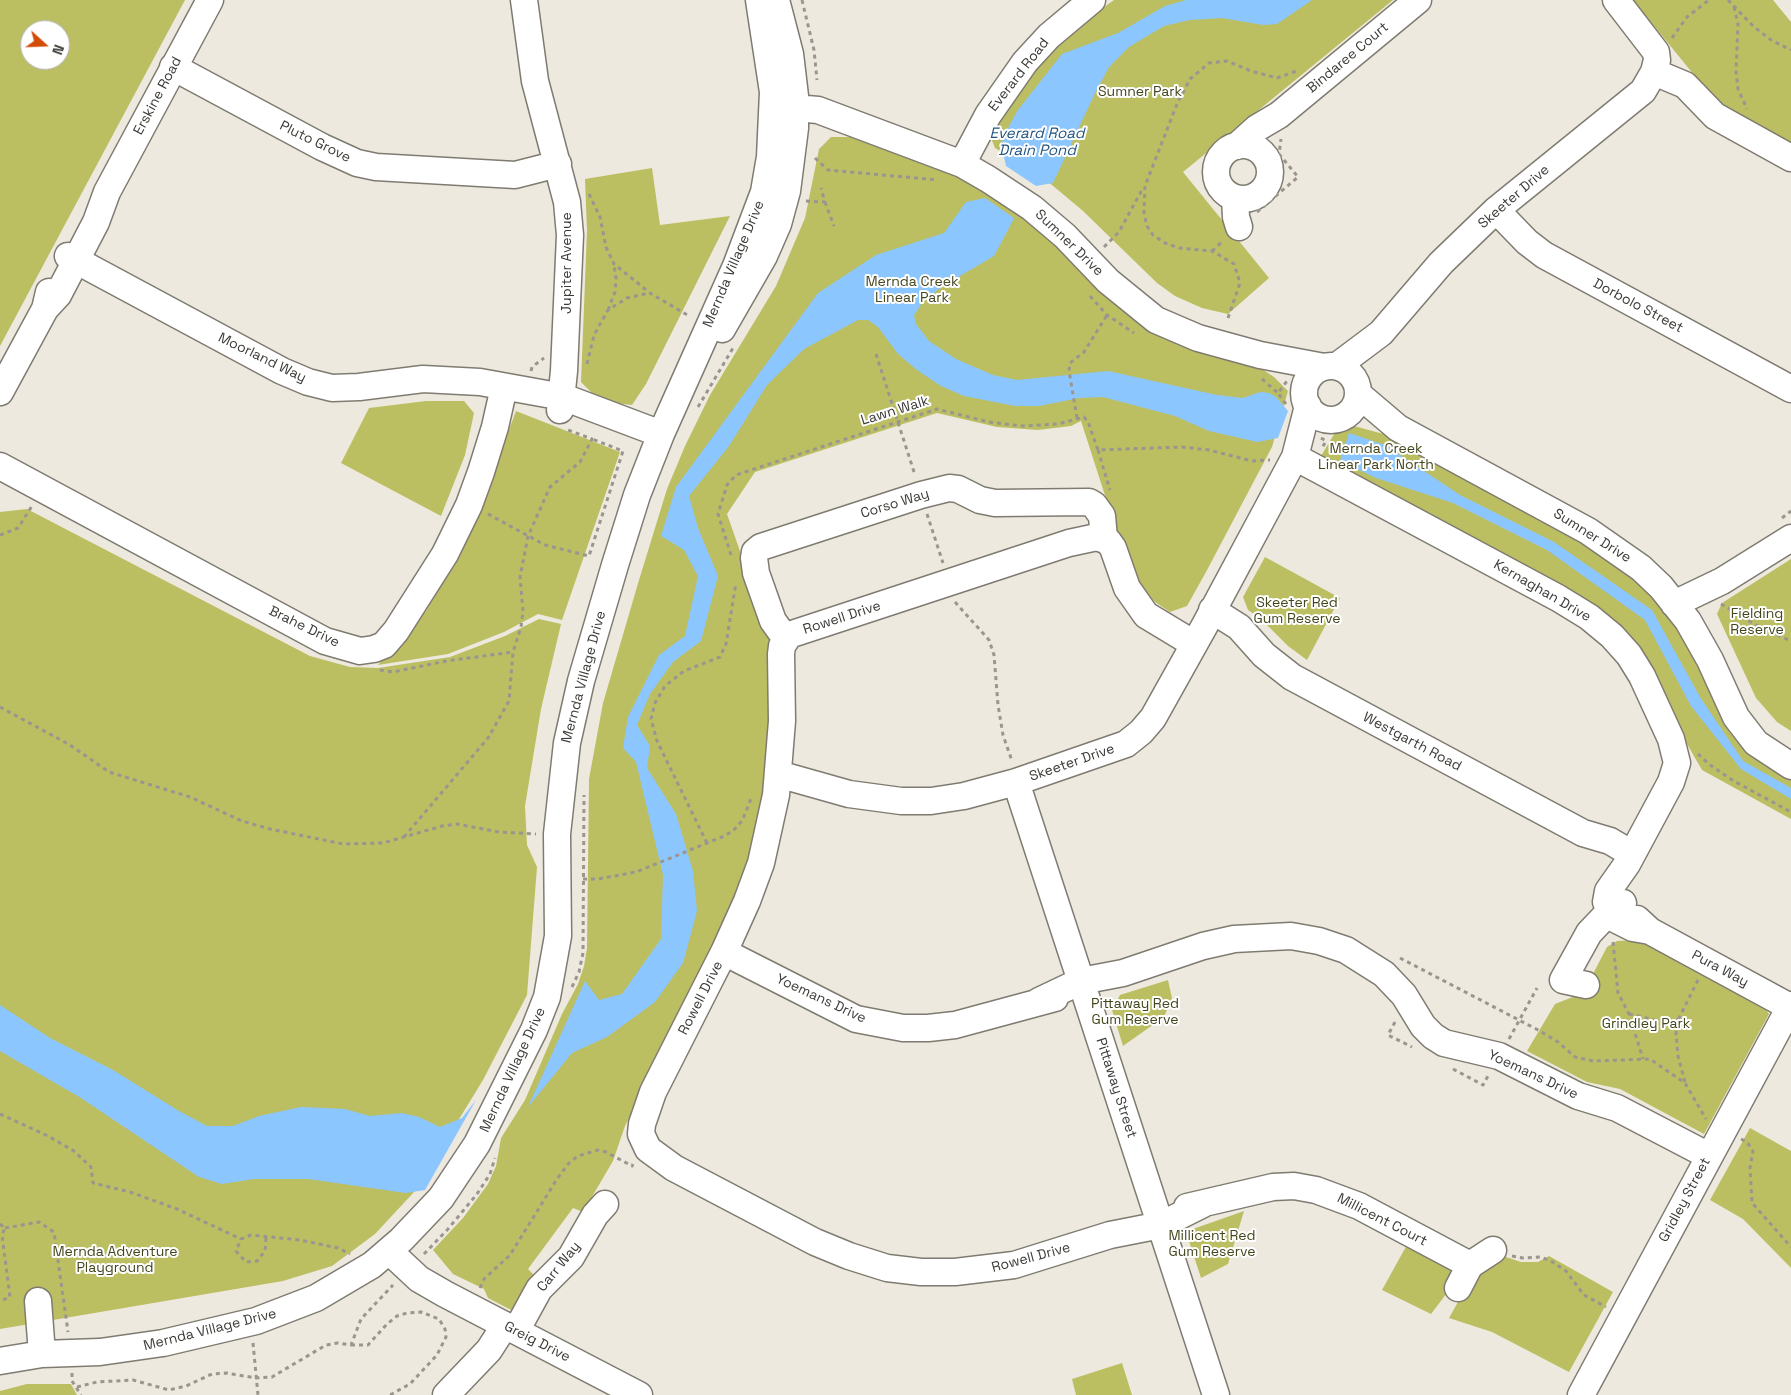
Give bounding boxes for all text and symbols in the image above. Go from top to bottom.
street label: Bindaree Court [1304,19,1392,97]
north arrow [20,20,70,70]
street label: Everard Road [985,35,1053,115]
text: N [48,42,68,57]
street label: Erskine Road [130,54,186,138]
park label: Sumner Park [1098,84,1182,100]
street label: Pluto Grove [277,118,353,166]
water label: Everard Road Drain Pond [990,125,1084,160]
street label: Skeeter Drive [1475,161,1553,233]
street label: Mernda Village Drive [700,198,768,330]
street label: Sumner Drive [1031,206,1107,280]
street label: Jupiter Avenue [559,212,575,314]
park label: Mernda Creek Linear Park [865,274,959,306]
street label: Dorbolo Street [1590,275,1686,337]
street label: Moorland Way [215,329,309,387]
street label: Lawn Walk [859,393,931,429]
park label: Mernda Creek Linear Park North [1318,441,1434,474]
street label: Corso Way [859,486,931,522]
street label: Sumner Drive [1550,505,1634,567]
street label: Kernaghan Drive [1490,556,1594,626]
park label: Skeeter Red Gum Reserve [1253,595,1341,628]
street label: Rowell Drive [801,598,883,638]
street label: Brahe Drive [266,603,342,651]
park label: Fielding Reserve [1730,606,1784,638]
street label: Mernda Village Drive [558,609,610,745]
street label: Westgarth Road [1360,709,1464,775]
street label: Skeeter Drive [1027,741,1117,785]
street label: Pura Way [1689,947,1751,991]
street label: Rowell Drive [675,958,727,1038]
street label: Yoemans Drive [773,971,869,1027]
park label: Pittaway Red Gum Reserve [1091,996,1179,1028]
street label: Mernda Village Drive [477,1005,549,1135]
park label: Grindley Park [1602,1016,1690,1032]
street label: Pittaway Street [1092,1036,1140,1140]
street label: Yoemans Drive [1485,1047,1581,1103]
street label: Gridley Street [1656,1155,1714,1245]
street label: Millicent Court [1334,1190,1430,1250]
park label: Millicent Red Gum Reserve [1168,1228,1256,1260]
street label: Carr Way [534,1239,584,1295]
street label: Rowell Drive [990,1239,1072,1277]
park label: Mernda Adventure Playground [52,1244,178,1276]
street label: Mernda Village Drive [142,1305,278,1355]
street label: Greig Drive [501,1318,573,1366]

